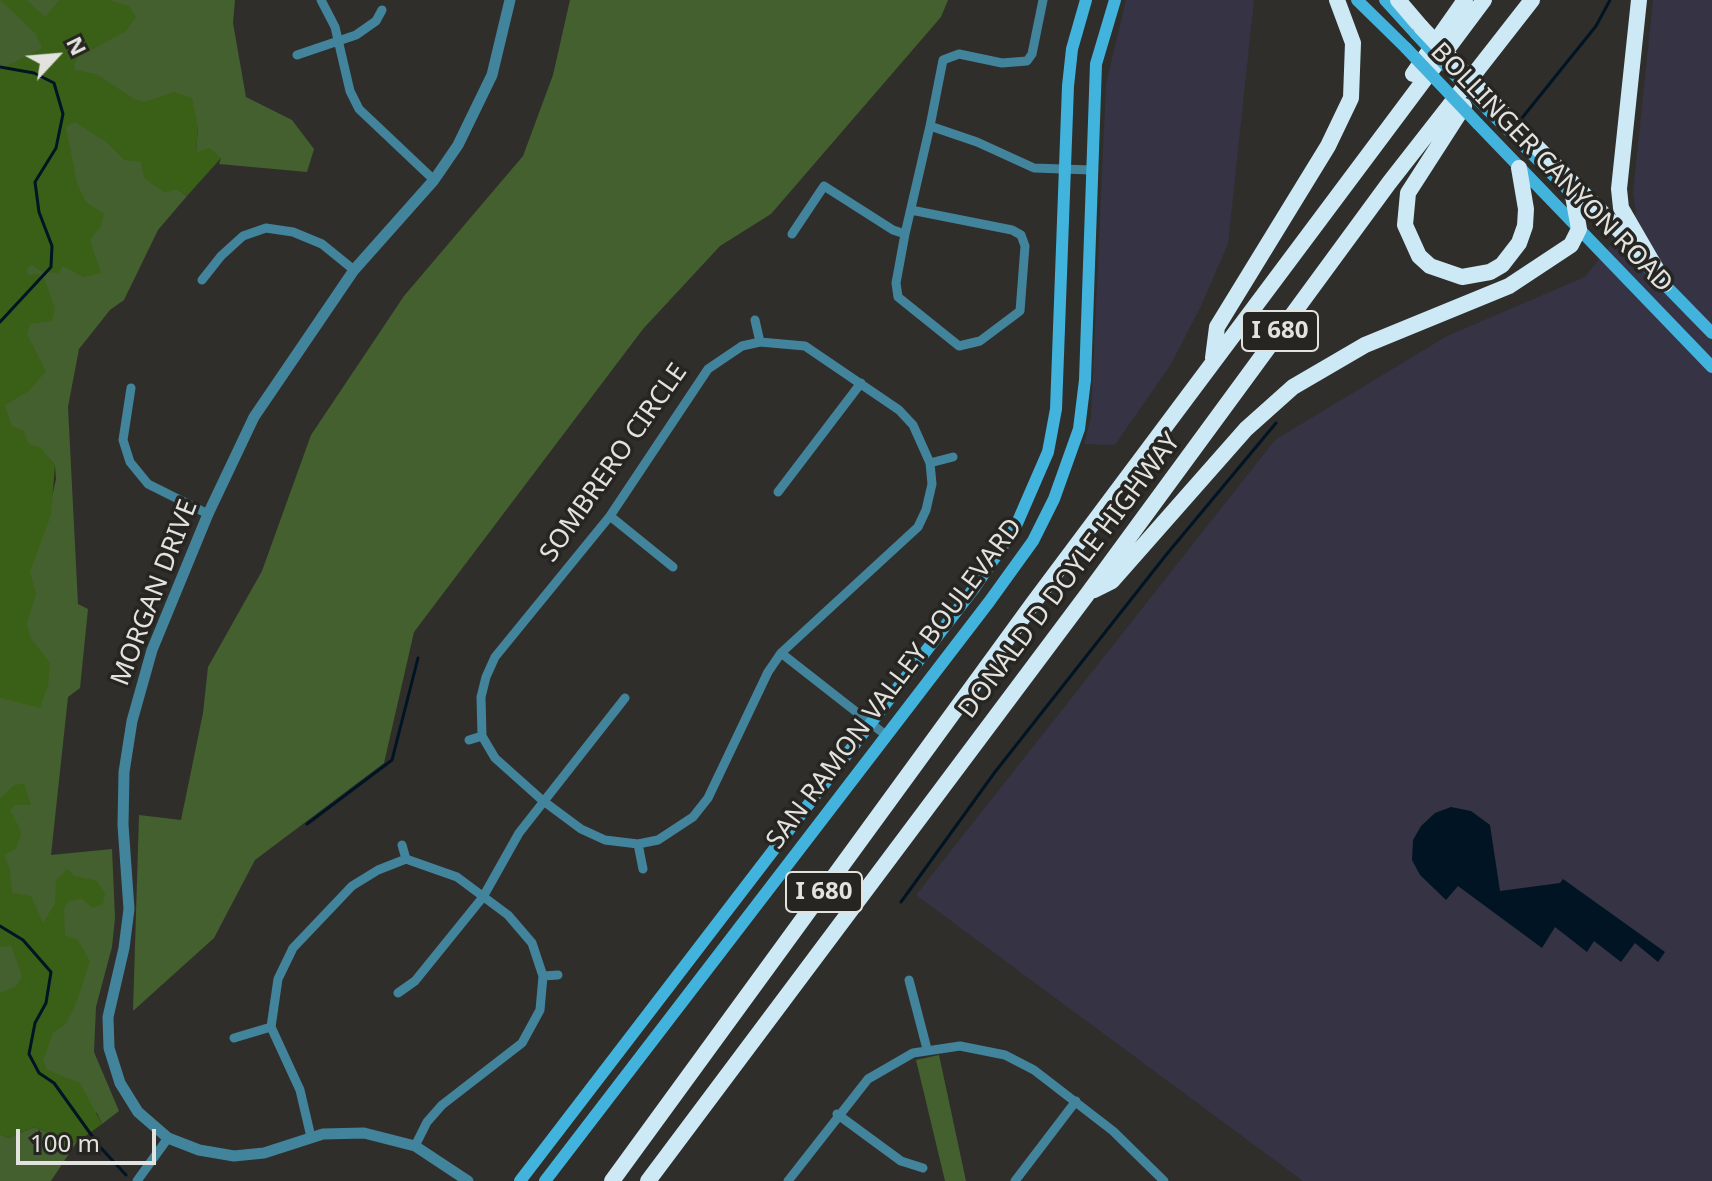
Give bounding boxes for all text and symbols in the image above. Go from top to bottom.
north arrow [16,16,96,96]
text: N [60,31,95,60]
street label: BOLLINGER CANYON ROAD [1424,37,1678,299]
road number: I 680 [1242,311,1318,351]
street label: SOMBRERO CIRCLE [534,358,694,568]
street label: DONALD D DOYLE HIGHWAY [953,427,1187,725]
street label: MORGAN DRIVE [105,496,205,690]
street label: SAN RAMON VALLEY BOULEVARD [761,513,1029,855]
road number: I 680 [786,872,862,912]
scale bar [20,1113,160,1163]
text: 100 m [30,1126,100,1159]

